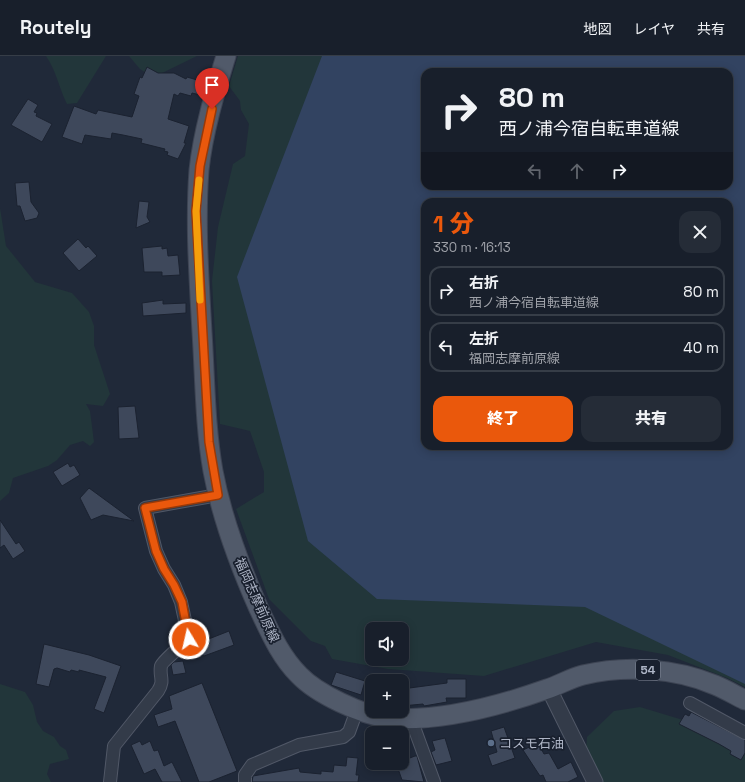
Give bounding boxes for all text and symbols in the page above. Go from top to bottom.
text: Routely [20,15,91,40]
text: 地図 [583,20,611,38]
text: レイヤ [633,20,675,38]
text: 共有 [697,20,725,38]
pin [195,68,229,109]
icon: arrive [201,74,223,96]
text: 80 m [499,79,565,115]
icon: right [433,84,485,136]
text: 西ノ浦今宿自転車道線 [499,117,679,140]
icon: left [524,160,546,182]
icon: ahead [566,160,588,182]
icon: right [608,160,630,182]
text: 1 分 [433,208,474,239]
button: close [679,211,721,253]
text: 330 m · 16:13 [433,239,511,256]
text: 右折 [469,273,499,292]
icon: right [435,280,457,302]
text: 80 m [683,282,719,301]
text: 西ノ浦今宿自転車道線 [469,294,599,311]
text: 左折 [469,329,499,348]
icon: left [435,336,457,358]
text: 40 m [683,338,719,357]
text: 福岡志摩前原線 [469,350,560,367]
button: 終了 [433,396,573,442]
button: 共有 [581,396,721,442]
street label: 福岡志摩前原線 [231,555,283,645]
position arrow [168,618,210,660]
map controls [365,622,409,770]
button: sound [365,622,409,666]
road number: 54 [636,660,660,680]
button: + [365,674,409,718]
button: − [365,726,409,770]
place label: コスモ石油 [499,735,564,752]
marker: コスモ石油 [486,738,496,748]

